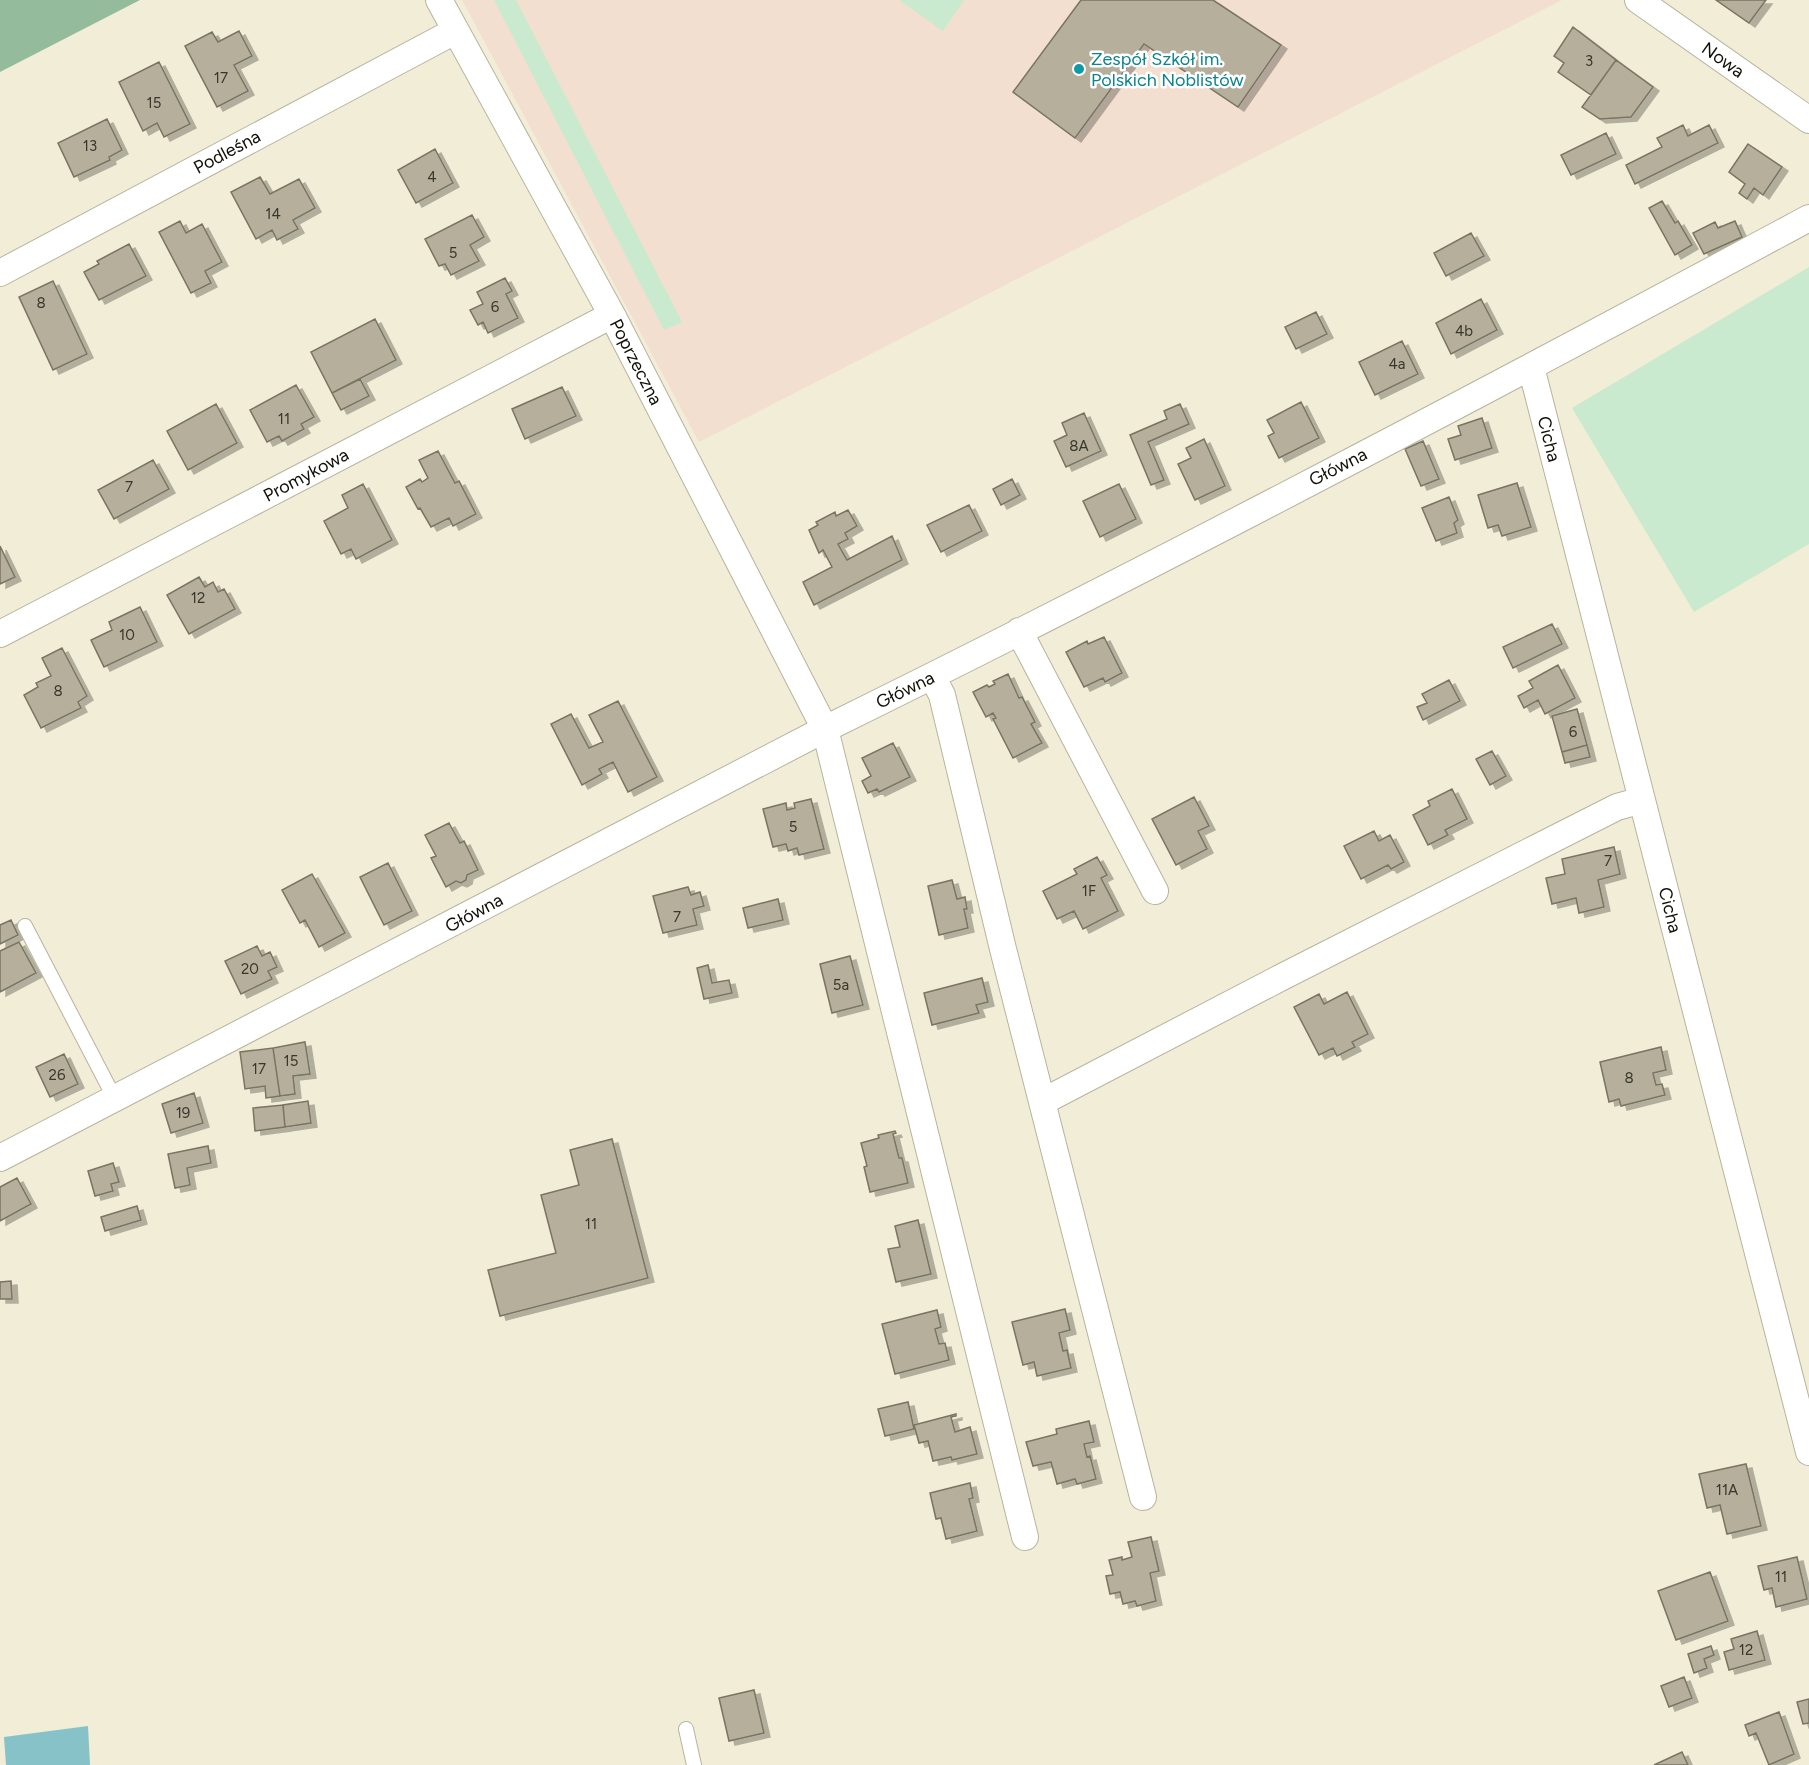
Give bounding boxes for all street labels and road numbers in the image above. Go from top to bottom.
street label: Nowa [1697,37,1749,83]
street label: Podleśna [190,125,264,179]
street label: Poprzeczna [605,315,667,409]
street label: Cicha [1533,414,1565,464]
street label: Promykowa [260,443,352,507]
street label: Główna [1305,443,1371,491]
street label: Główna [872,666,938,714]
street label: Cicha [1654,885,1686,935]
street label: Główna [441,889,507,937]

